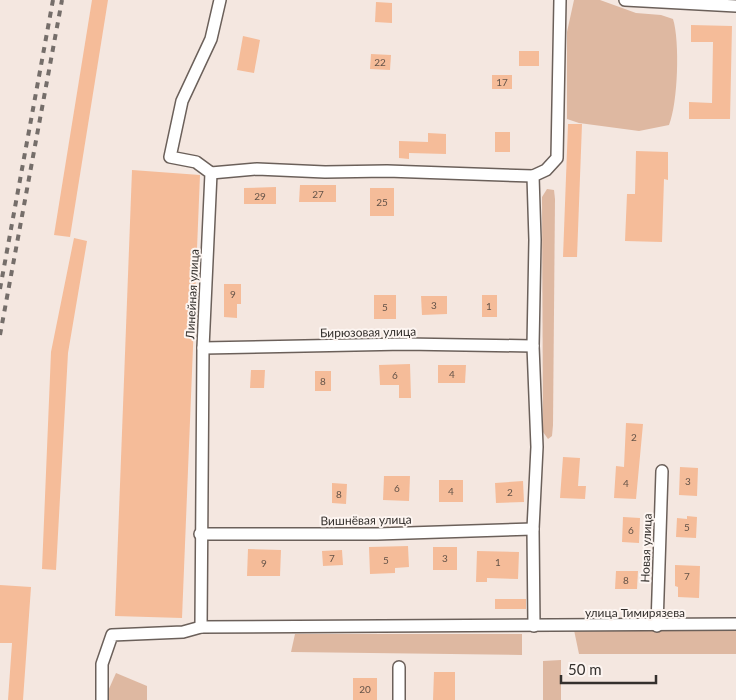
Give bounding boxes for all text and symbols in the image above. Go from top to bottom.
house number: 22 [374,56,386,68]
house number: 17 [496,76,508,88]
house number: 27 [312,188,324,200]
house number: 29 [254,190,266,202]
house number: 25 [376,196,388,208]
street label: Линейная улица [182,249,202,340]
house number: 9 [230,288,236,300]
house number: 3 [431,299,437,311]
house number: 1 [486,300,492,312]
house number: 5 [382,301,388,313]
street label: Бирюзовая улица [320,324,416,340]
house number: 4 [449,368,455,380]
house number: 6 [392,369,398,381]
house number: 8 [320,375,326,387]
house number: 2 [631,431,637,443]
house number: 3 [685,475,691,487]
house number: 4 [623,477,629,489]
house number: 6 [394,482,400,494]
house number: 4 [448,485,454,497]
house number: 2 [507,486,513,498]
house number: 8 [336,488,342,500]
street label: Вишнёвая улица [320,512,412,528]
street label: Новая улица [637,513,655,583]
house number: 5 [684,521,690,533]
house number: 6 [628,524,634,536]
house number: 7 [329,552,335,564]
house number: 3 [442,552,448,564]
house number: 5 [383,554,389,566]
house number: 1 [495,556,501,568]
house number: 9 [261,557,267,569]
house number: 7 [684,570,690,582]
house number: 8 [623,574,629,586]
street label: улица Тимирязева [585,605,685,620]
scale bar [561,652,656,684]
text: 50 m [568,660,602,678]
house number: 20 [359,683,371,695]

